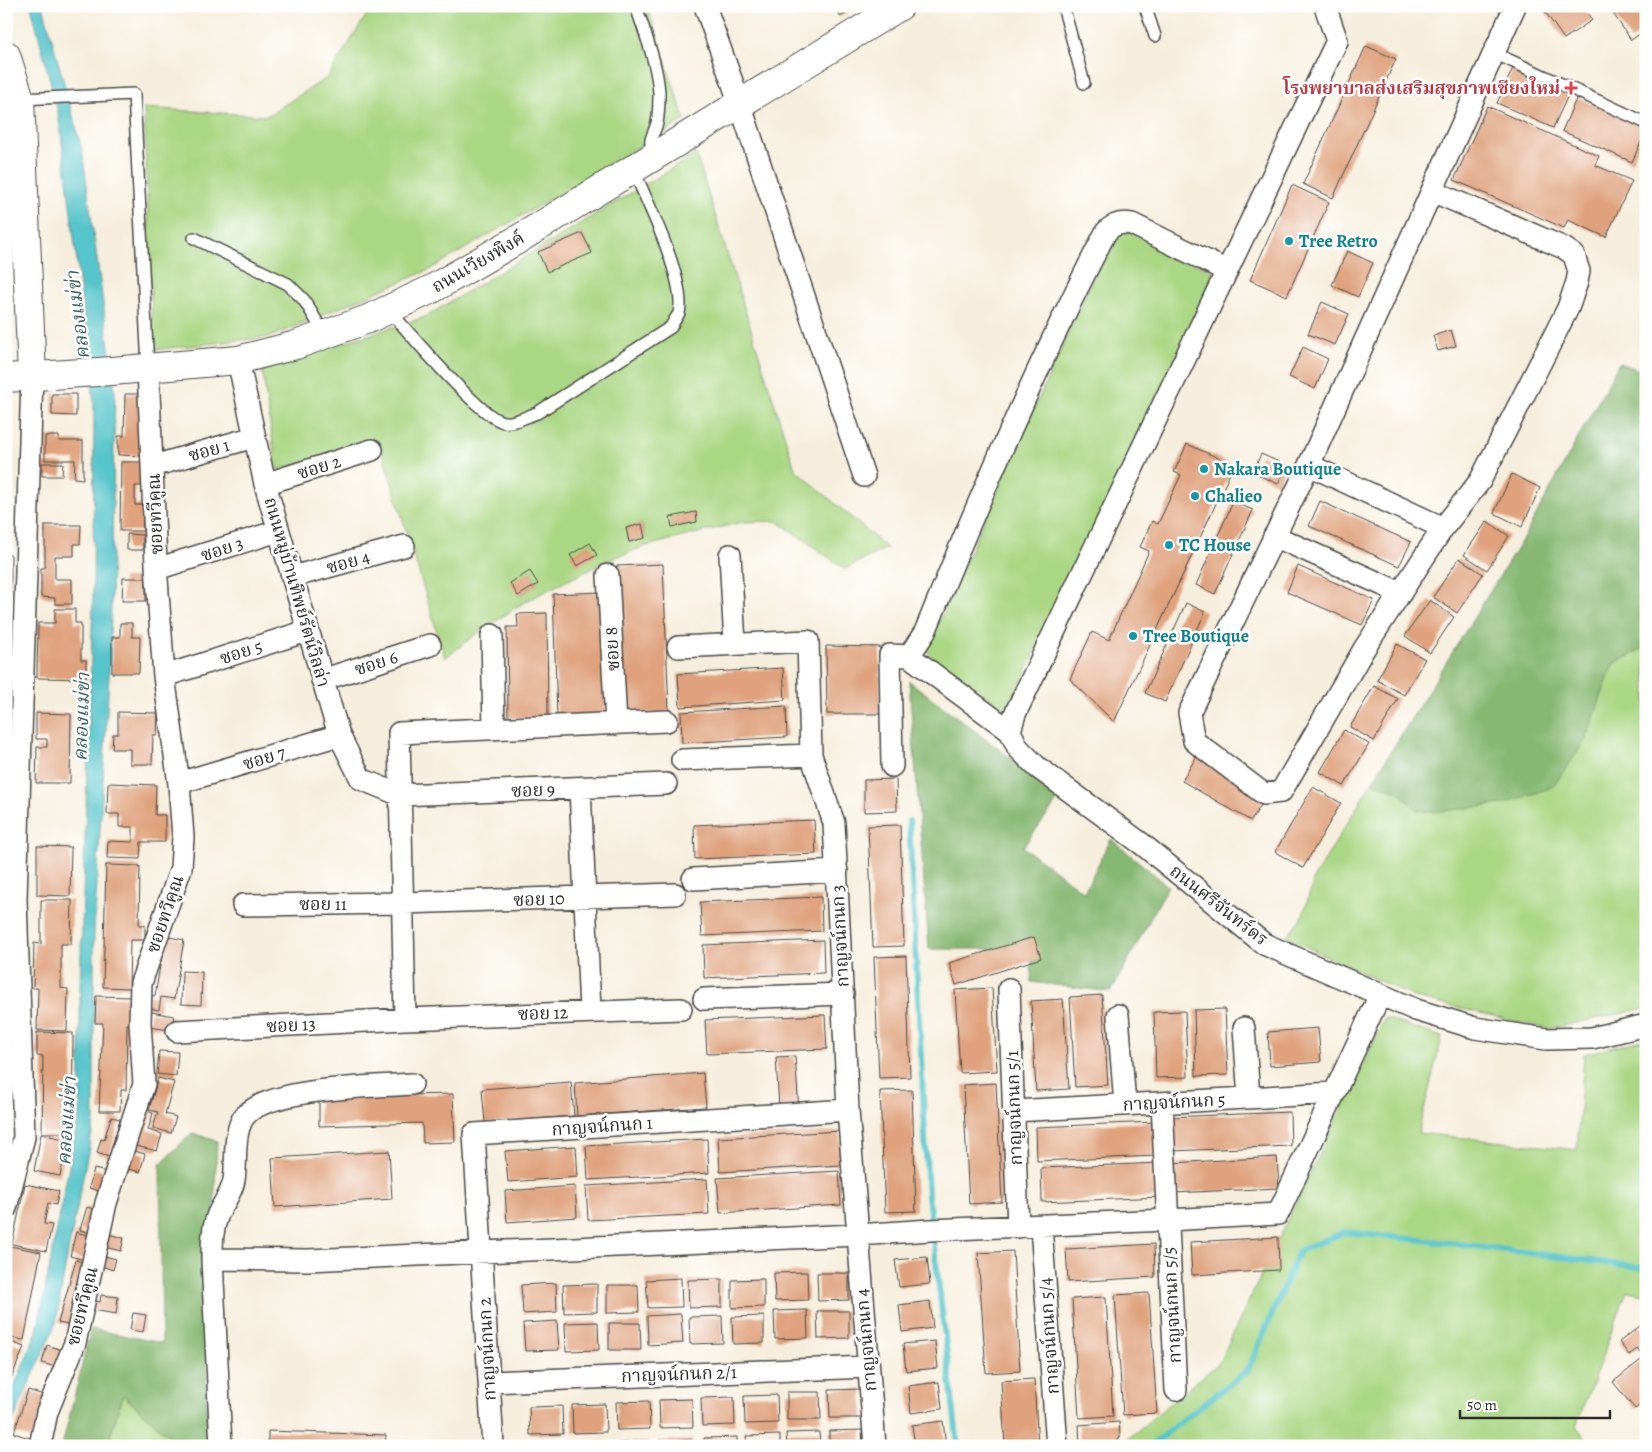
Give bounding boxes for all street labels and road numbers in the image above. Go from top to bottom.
street label: ถนนเวียงพิงค์ [427,226,529,298]
street label: ซอย 1 [186,433,232,467]
street label: ซอย 2 [294,449,344,485]
street label: ซอยทวีคูณ [142,473,168,555]
street label: ถนนหมู่บ้านทิพย์รัตน์วิลล่า [258,494,336,690]
street label: ซอย 3 [198,531,246,567]
street label: ซอย 4 [324,544,372,580]
street label: ซอย 8 [599,626,625,672]
street label: ซอย 5 [217,634,265,670]
street label: ซอย 6 [351,645,401,681]
street label: ซอย 7 [240,740,289,776]
street label: ซอย 9 [511,777,555,803]
street label: ถนนศรีจันทร์ดร [1165,859,1273,951]
street label: ซอยทวีคูณ [140,872,190,956]
street label: กาญจน์กนก 3 [825,884,855,988]
street label: ซอย 10 [513,886,565,912]
street label: ซอย 11 [299,892,347,916]
street label: ซอย 12 [517,1000,569,1026]
street label: ซอย 13 [266,1012,316,1038]
street label: กาญจน์กนก 5/1 [1000,1050,1028,1166]
street label: กาญจน์กนก 5 [1122,1087,1226,1117]
street label: กาญจน์กนก 1 [551,1110,653,1142]
street label: กาญจน์กนก 5/5 [1157,1246,1187,1364]
street label: ซอยทวีคูณ [61,1264,103,1348]
street label: กาญจน์กนก 5/4 [1033,1277,1065,1395]
street label: กาญจน์กนก 4 [850,1287,882,1393]
street label: กาญจน์กนก 2 [472,1296,502,1401]
street label: กาญจน์กนก 2/1 [621,1360,737,1388]

